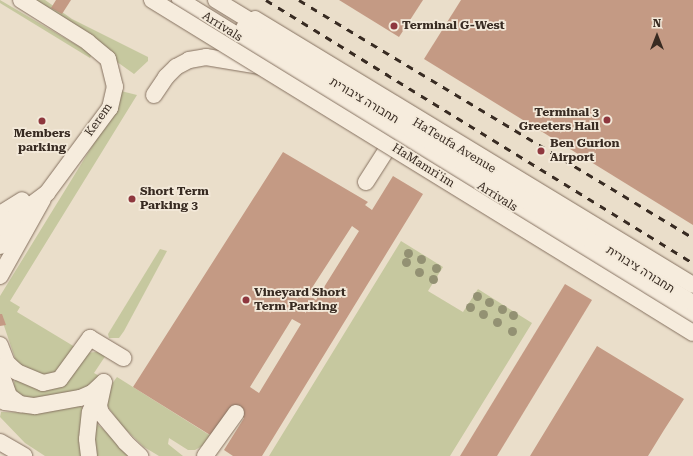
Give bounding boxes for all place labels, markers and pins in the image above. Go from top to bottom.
place label: Terminal G-West [402,19,505,33]
marker: Terminal G-West [389,21,399,31]
place label: Terminal 3 Greeters Hall [519,106,599,134]
marker: Terminal 3 Greeters Hall [602,115,612,125]
marker: Members parking [37,116,47,126]
place label: Members parking [14,127,70,155]
place label: Ben Gurion Airport [550,137,619,165]
marker: Ben Gurion Airport [535,145,547,157]
place label: Short Term Parking 3 [140,185,209,213]
marker: Short Term Parking 3 [127,194,137,204]
place label: Vineyard Short Term Parking [254,286,346,314]
marker: Vineyard Short Term Parking [241,295,251,305]

